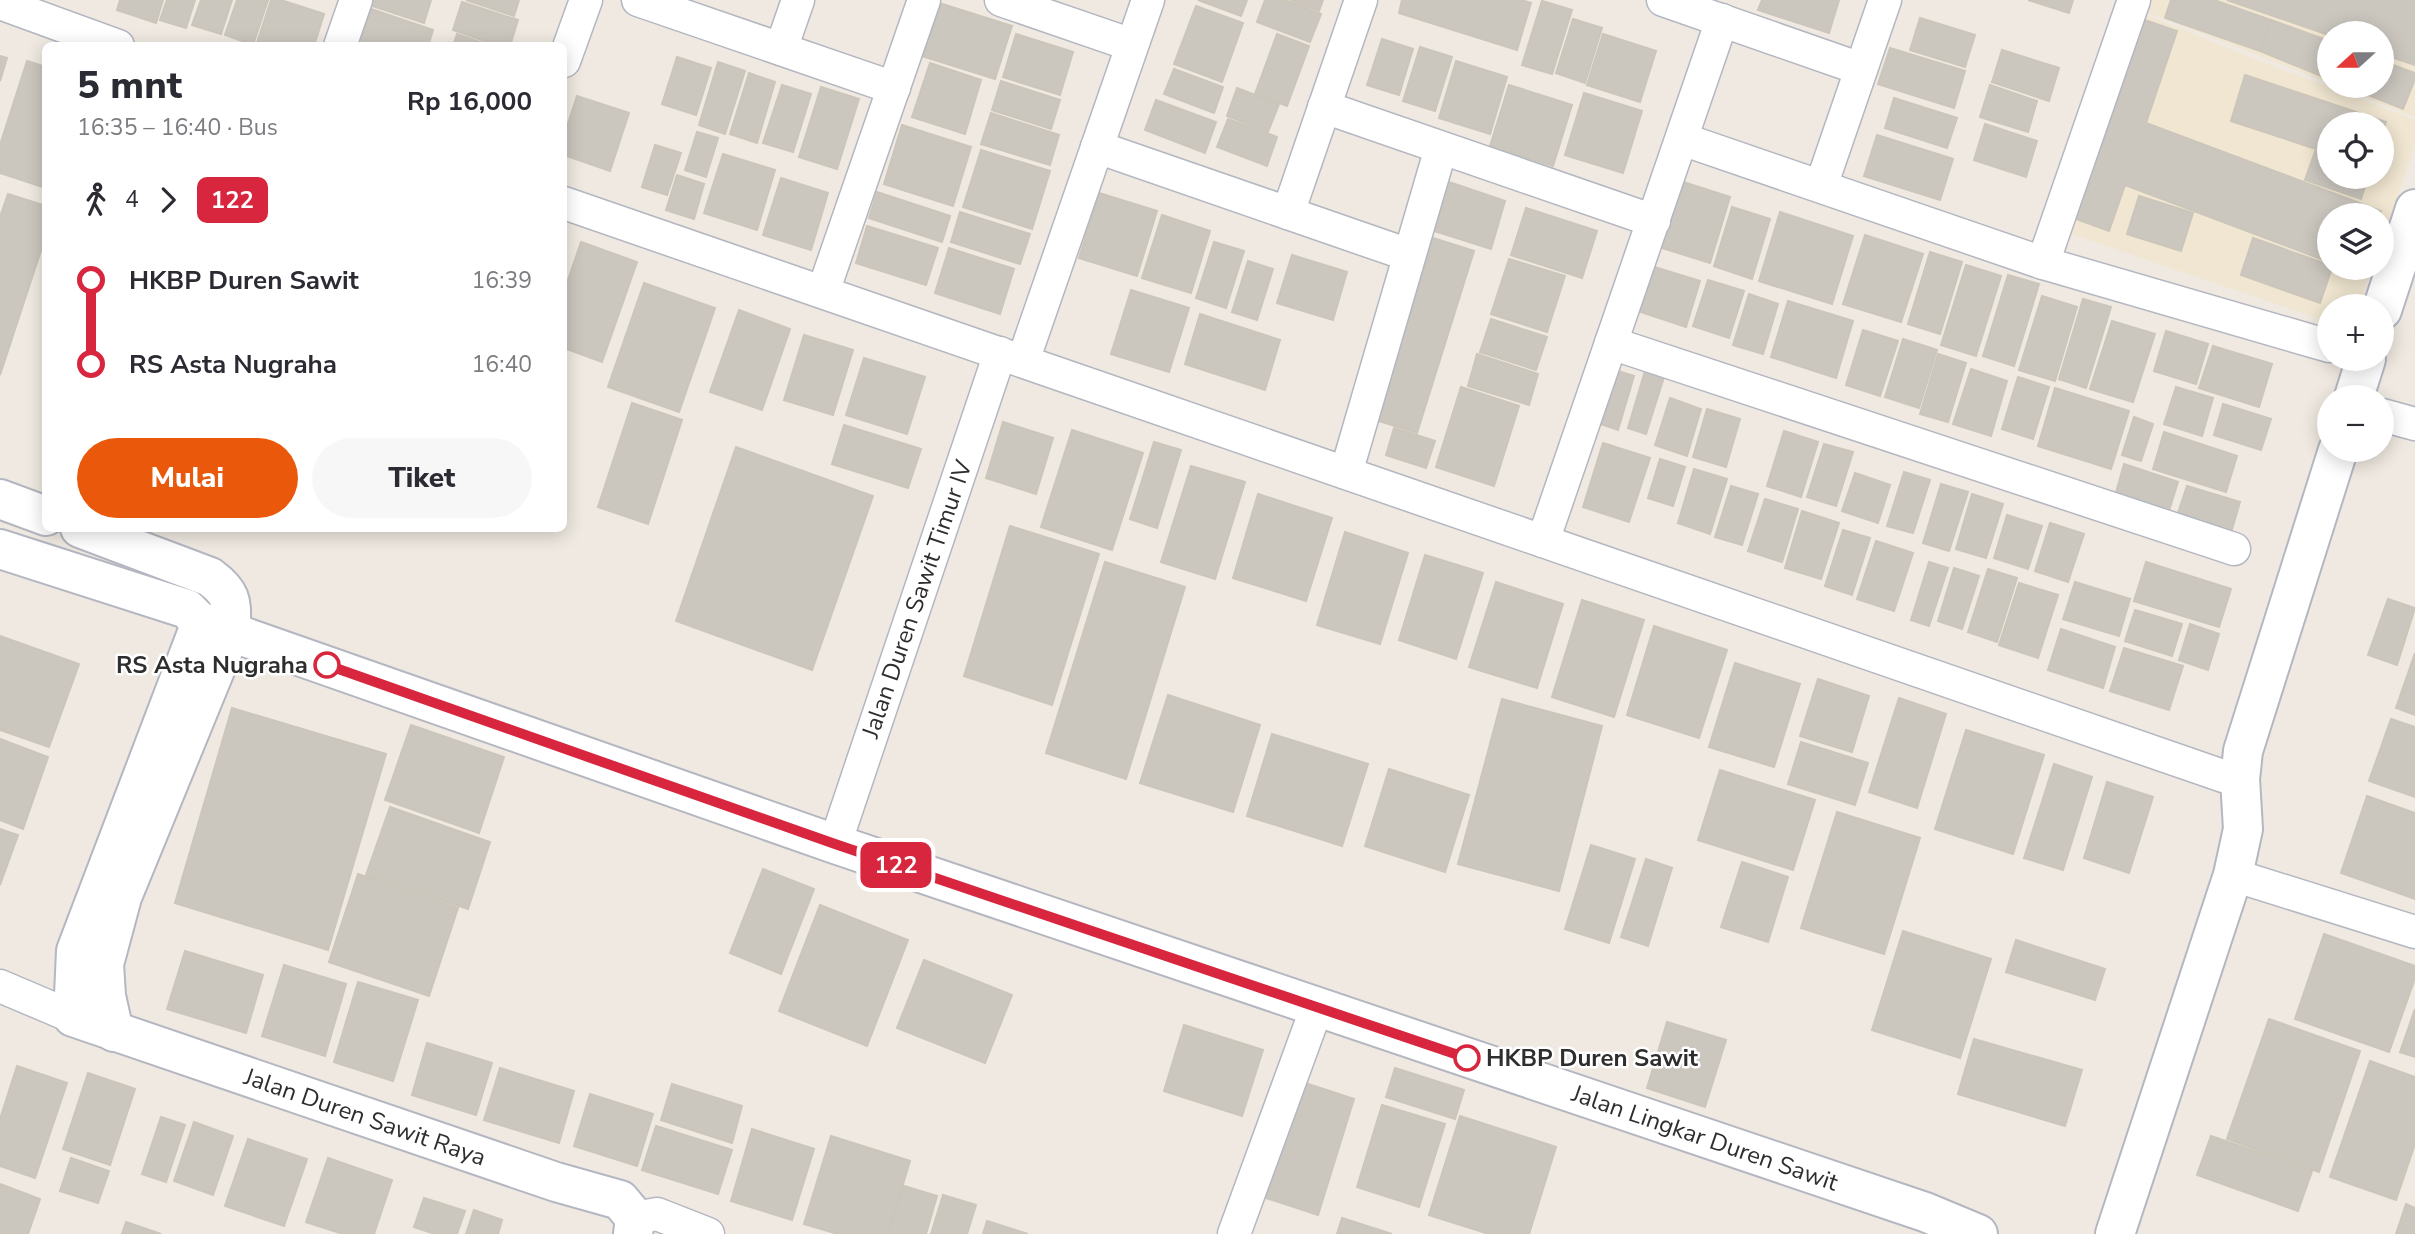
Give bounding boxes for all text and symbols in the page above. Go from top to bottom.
north arrow [2317,21,2394,98]
map controls [2317,21,2394,462]
text: 5 mnt [77,60,182,111]
text: Rp 16,000 [407,84,532,119]
text: 16:35 – 16:40 · Bus [77,112,278,143]
button: locate [2317,112,2394,189]
icon: walk [77,181,115,219]
icon: forward [149,181,187,219]
text: 4 [125,184,139,215]
text: 122 [211,184,254,216]
button: layers [2317,203,2394,280]
text: HKBP Duren Sawit [129,263,359,298]
text: 16:39 [472,265,532,296]
button: + [2317,294,2394,371]
text: RS Asta Nugraha [129,347,337,382]
text: 16:40 [472,349,532,380]
button: − [2317,385,2394,462]
button: Mulai [77,438,298,518]
button: Tiket [312,438,532,518]
street label: Jalan Duren Sawit Timur IV [854,456,980,743]
place label: RS Asta Nugraha [116,649,308,681]
marker: RS Asta Nugraha [314,652,340,678]
line badge: 122 [856,842,936,888]
text: 122 [874,849,918,881]
place label: HKBP Duren Sawit [1486,1042,1699,1074]
marker: HKBP Duren Sawit [1454,1045,1480,1071]
street label: Jalan Duren Sawit Raya [239,1060,490,1173]
street label: Jalan Lingkar Duren Sawit [1567,1077,1843,1199]

